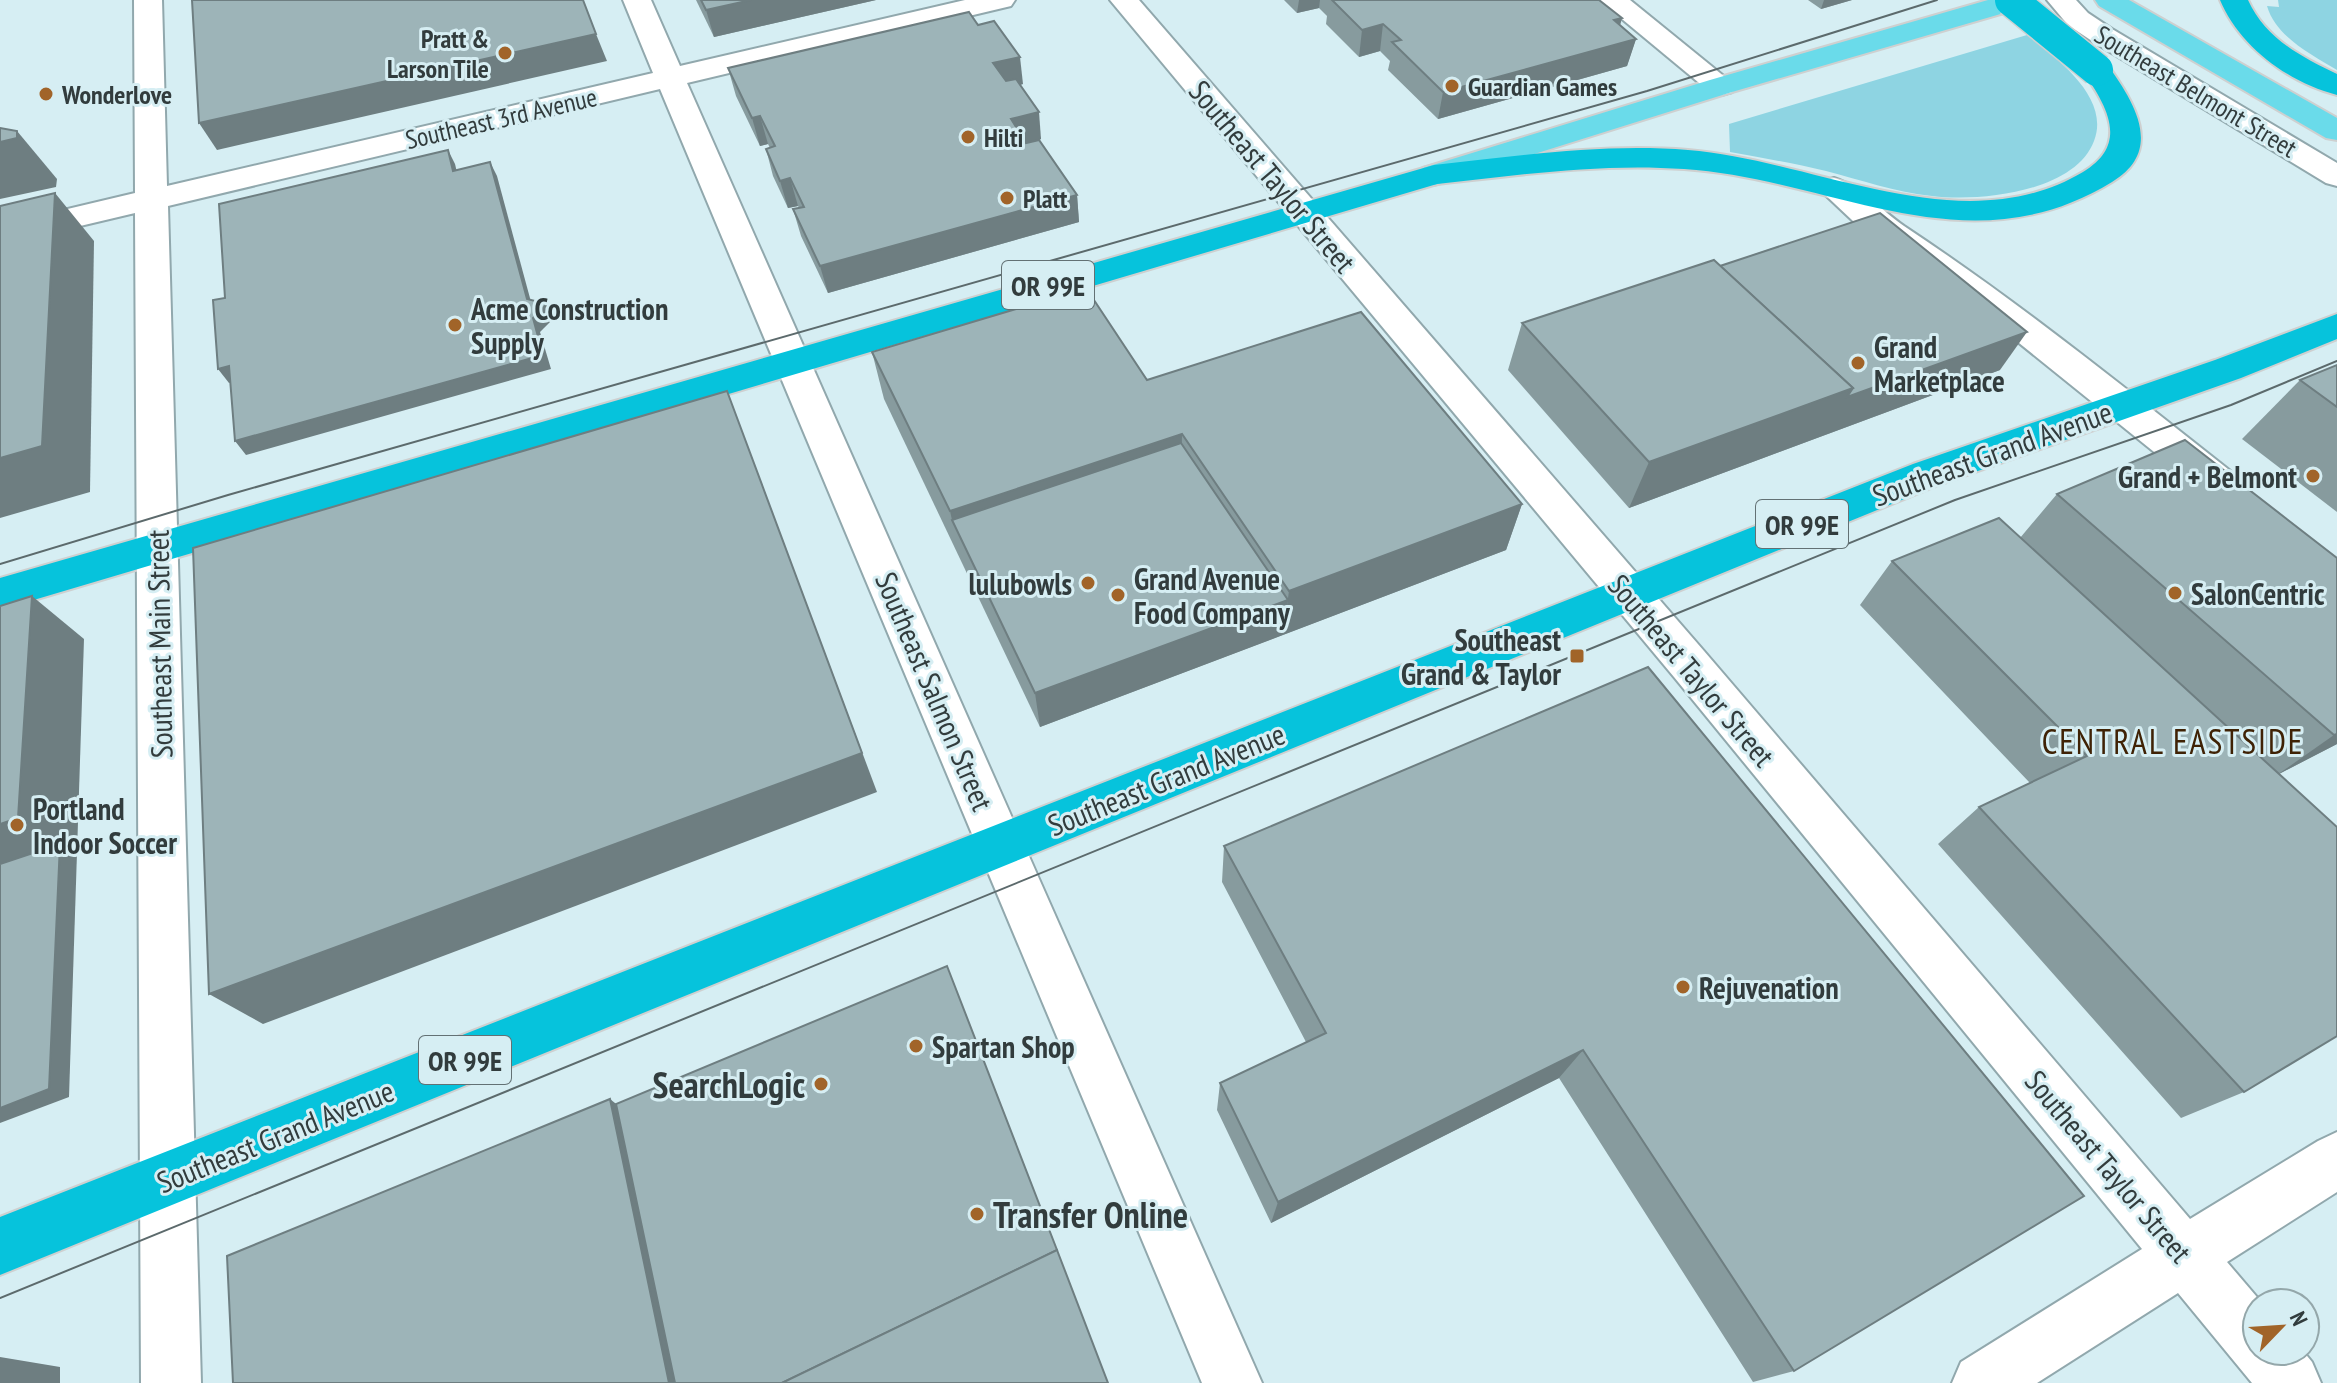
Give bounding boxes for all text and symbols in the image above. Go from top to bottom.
street label: Southeast Belmont Street [2089,18,2303,164]
place label: Pratt & Larson Tile [387,22,489,85]
marker: Pratt & Larson Tile [496,44,514,62]
place label: Guardian Games [1468,70,1617,103]
street label: Southeast Taylor Street [1181,72,1365,281]
marker: Guardian Games [1443,77,1461,95]
place label: Wonderlove [61,78,172,111]
street label: Southeast 3rd Avenue [402,80,600,156]
marker: Wonderlove [37,85,55,103]
place label: Hilti [984,121,1023,154]
marker: Hilti [959,128,977,146]
place label: Platt [1023,182,1068,215]
marker: Platt [998,189,1016,207]
road number: OR 99E [1002,261,1094,309]
place label: Acme Construction Supply [470,289,668,362]
marker: Acme Construction Supply [446,316,464,334]
place label: Grand Marketplace [1874,327,2005,400]
marker: Grand Marketplace [1849,354,1867,372]
street label: Southeast Grand Avenue [1867,392,2117,514]
place label: Grand + Belmont [2118,457,2297,496]
marker: Grand + Belmont [2304,467,2322,485]
road number: OR 99E [1756,500,1848,548]
street label: Southeast Main Street [137,529,180,759]
place label: Grand Avenue Food Company [1134,559,1291,632]
place label: lulubowls [969,564,1072,603]
street label: Southeast Salmon Street [867,566,1003,817]
street label: Southeast Taylor Street [1600,566,1784,775]
marker: lulubowls [1079,574,1097,592]
place label: SalonCentric [2191,574,2325,613]
marker: SalonCentric [2166,584,2184,602]
marker: Grand Avenue Food Company [1109,586,1127,604]
place label: Southeast Grand & Taylor [1401,620,1561,693]
marker: Southeast Grand & Taylor [1568,647,1586,665]
street label: Southeast Grand Avenue [1042,714,1290,844]
district label: CENTRAL EASTSIDE [2042,719,2304,763]
place label: Portland Indoor Soccer [33,789,177,862]
marker: Portland Indoor Soccer [8,816,26,834]
place label: Rejuvenation [1699,968,1839,1007]
marker: Rejuvenation [1674,978,1692,996]
place label: Spartan Shop [932,1027,1075,1066]
road number: OR 99E [419,1036,511,1084]
marker: Spartan Shop [907,1037,925,1055]
place label: SearchLogic [653,1061,805,1108]
street label: Southeast Taylor Street [2017,1062,2201,1271]
street label: Southeast Grand Avenue [151,1071,399,1201]
marker: SearchLogic [812,1075,830,1093]
place label: Transfer Online [993,1191,1188,1238]
marker: Transfer Online [968,1205,986,1223]
north arrow [2241,1287,2321,1367]
text: N [2284,1307,2314,1330]

